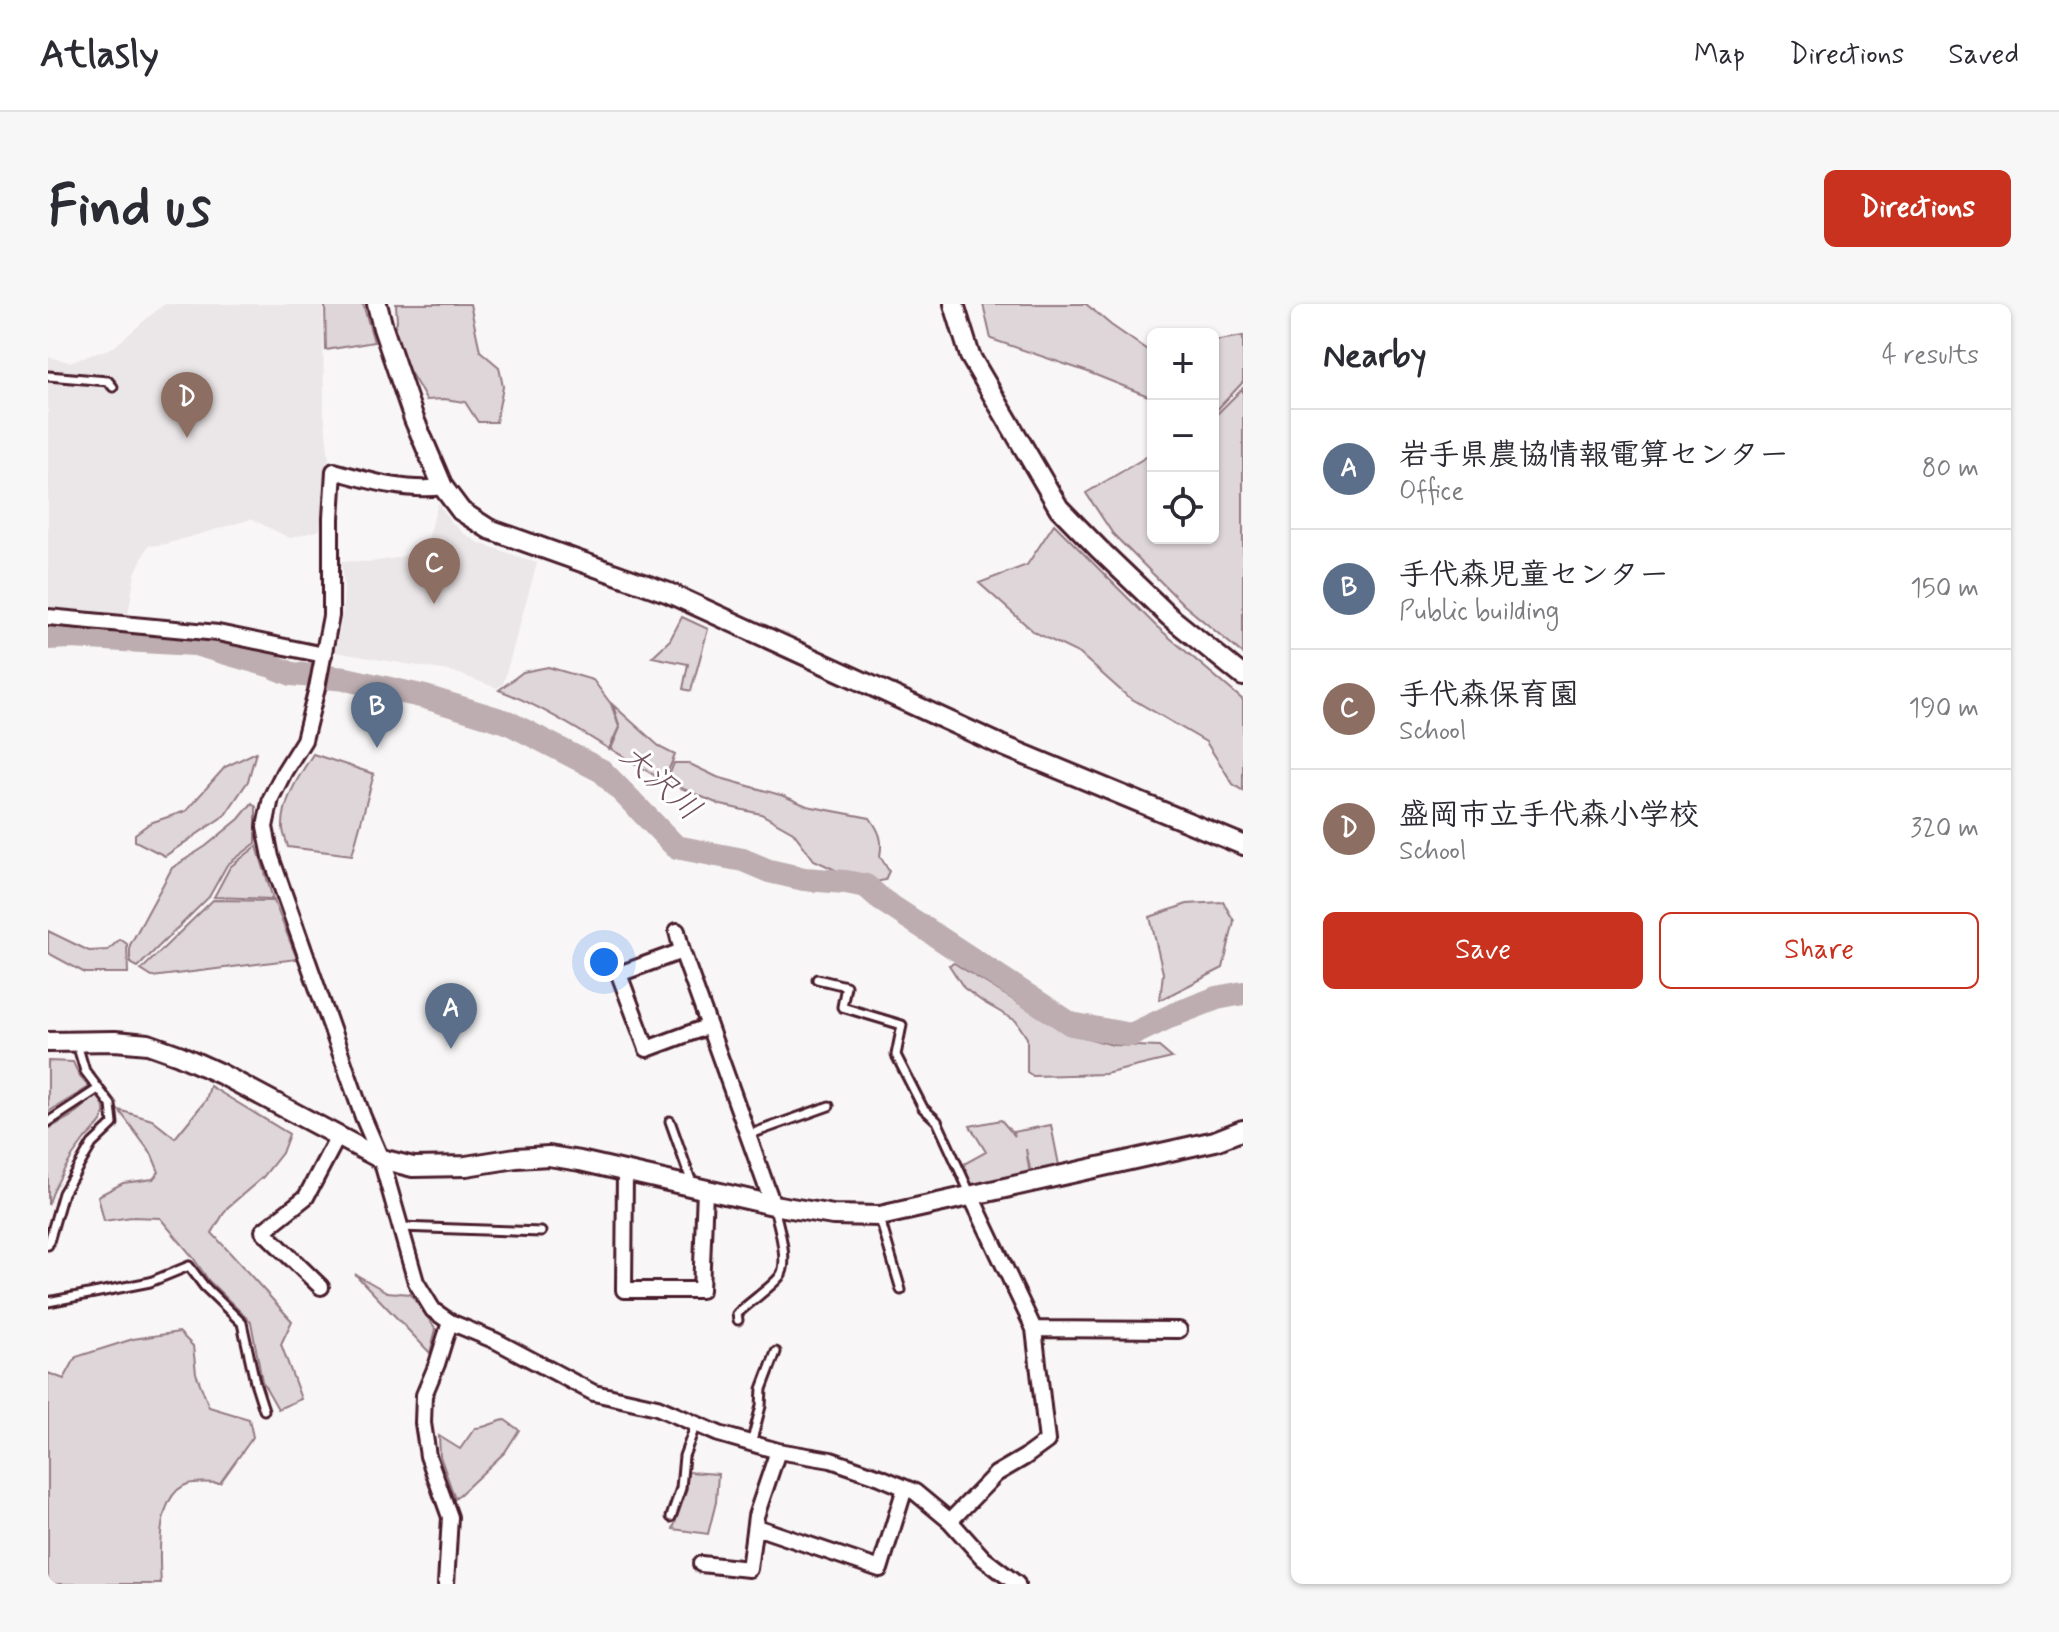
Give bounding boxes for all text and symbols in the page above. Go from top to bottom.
text: Atlasly [40,31,159,80]
text: Map [1694,37,1745,74]
text: Directions [1789,37,1904,74]
text: Saved [1948,37,2019,74]
button: Directions [1824,170,2011,247]
text: Find us [48,172,211,245]
map controls [1147,328,1219,544]
button: + [1147,328,1219,400]
text: Nearby [1323,334,1427,379]
text: 4 results [1882,339,1979,373]
pin: D [161,372,213,438]
button: − [1147,400,1219,472]
text: 岩手県農協情報電算センター [1399,436,1789,475]
text: A [1340,452,1358,486]
text: 80 m [1922,452,1979,486]
button: locate [1147,472,1219,544]
text: Office [1399,475,1464,509]
pin: C [408,538,460,604]
text: 手代森児童センター [1399,556,1669,595]
text: B [1341,572,1357,606]
text: 150 m [1910,572,1979,606]
text: Public building [1399,595,1559,629]
text: 手代森保育園 [1399,676,1579,715]
pin: B [351,682,403,748]
text: C [1340,692,1358,726]
text: 190 m [1909,692,1979,726]
text: School [1399,715,1466,749]
water label: 大沢川 [610,735,710,831]
text: 盛岡市立手代森小学校 [1399,796,1699,835]
text: D [1340,812,1358,846]
text: 320 m [1910,812,1979,846]
text: School [1399,835,1466,869]
button: Save [1323,912,1643,989]
button: Share [1659,912,1979,989]
your location [584,942,624,982]
pin: A [425,983,477,1049]

